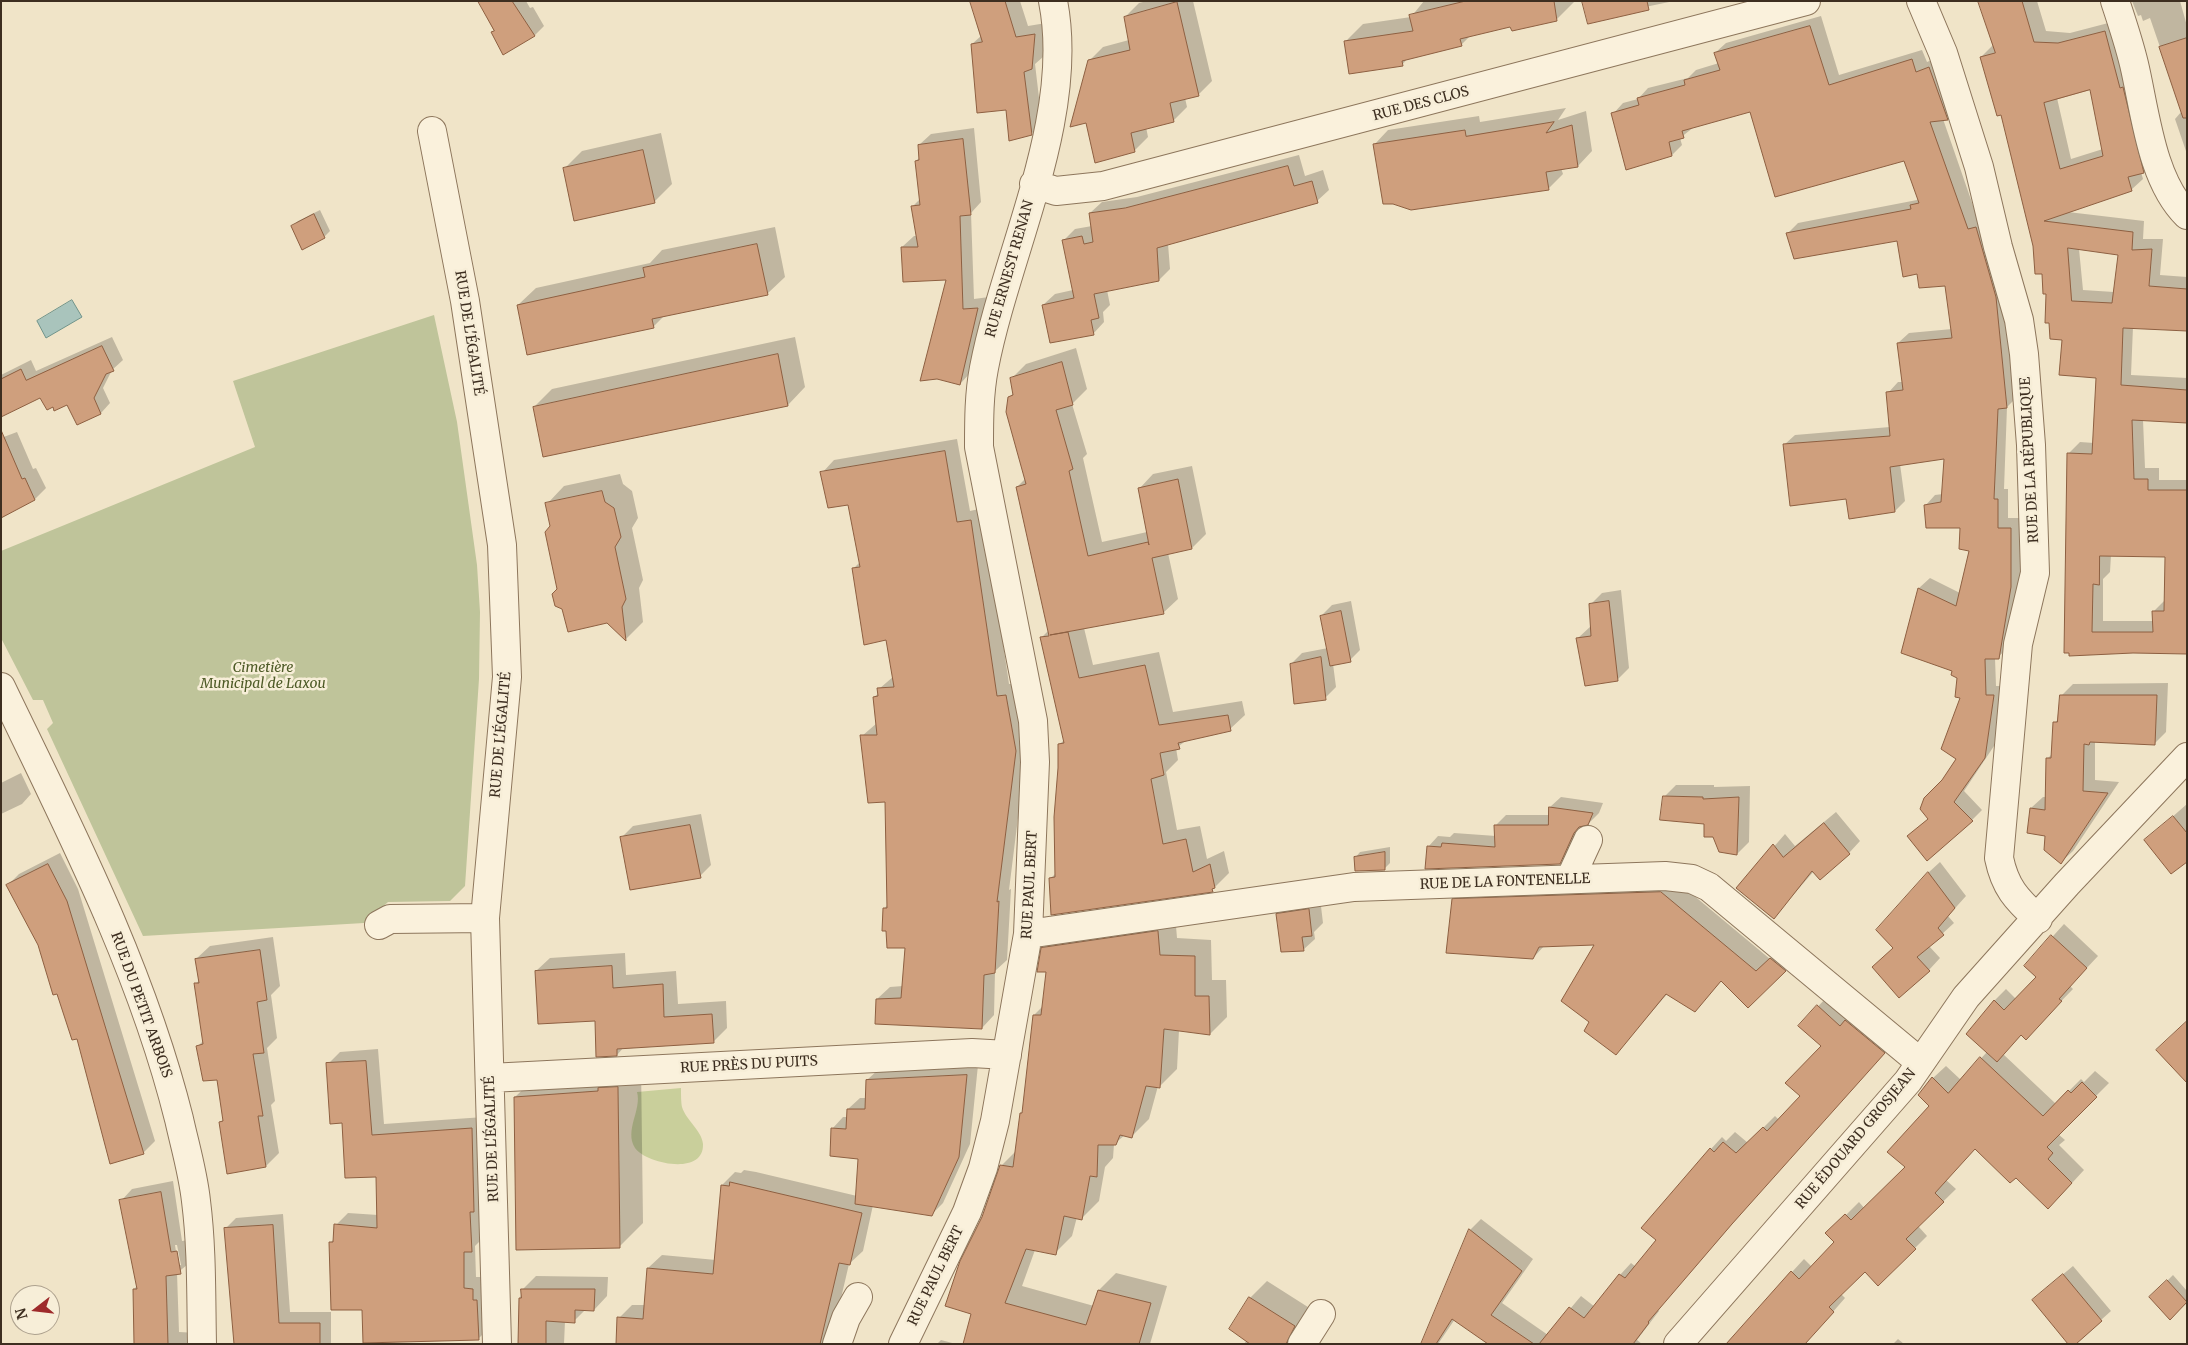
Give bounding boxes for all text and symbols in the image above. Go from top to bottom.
street label: RUE DES CLOS [1371,83,1471,125]
street label: RUE ERNEST RENAN [982,199,1038,339]
street label: RUE DE L'ÉGALITÉ [451,269,487,397]
street label: RUE DE LA RÉPUBLIQUE [2017,376,2043,544]
park label: Cimetière Municipal de Laxou [200,660,326,692]
street label: RUE DE L'ÉGALITÉ [487,671,515,799]
street label: RUE PAUL BERT [1019,830,1041,940]
street label: RUE DE LA FONTENELLE [1419,871,1591,893]
street label: RUE DU PETIT ARBOIS [107,930,175,1080]
street label: RUE PRÈS DU PUITS [680,1053,818,1077]
street label: RUE ÉDOUARD GROSJEAN [1792,1065,1920,1213]
street label: RUE DE L'ÉGALITÉ [481,1076,503,1202]
street label: RUE PAUL BERT [905,1223,967,1329]
north arrow [10,1285,60,1335]
text: N [11,1306,32,1322]

